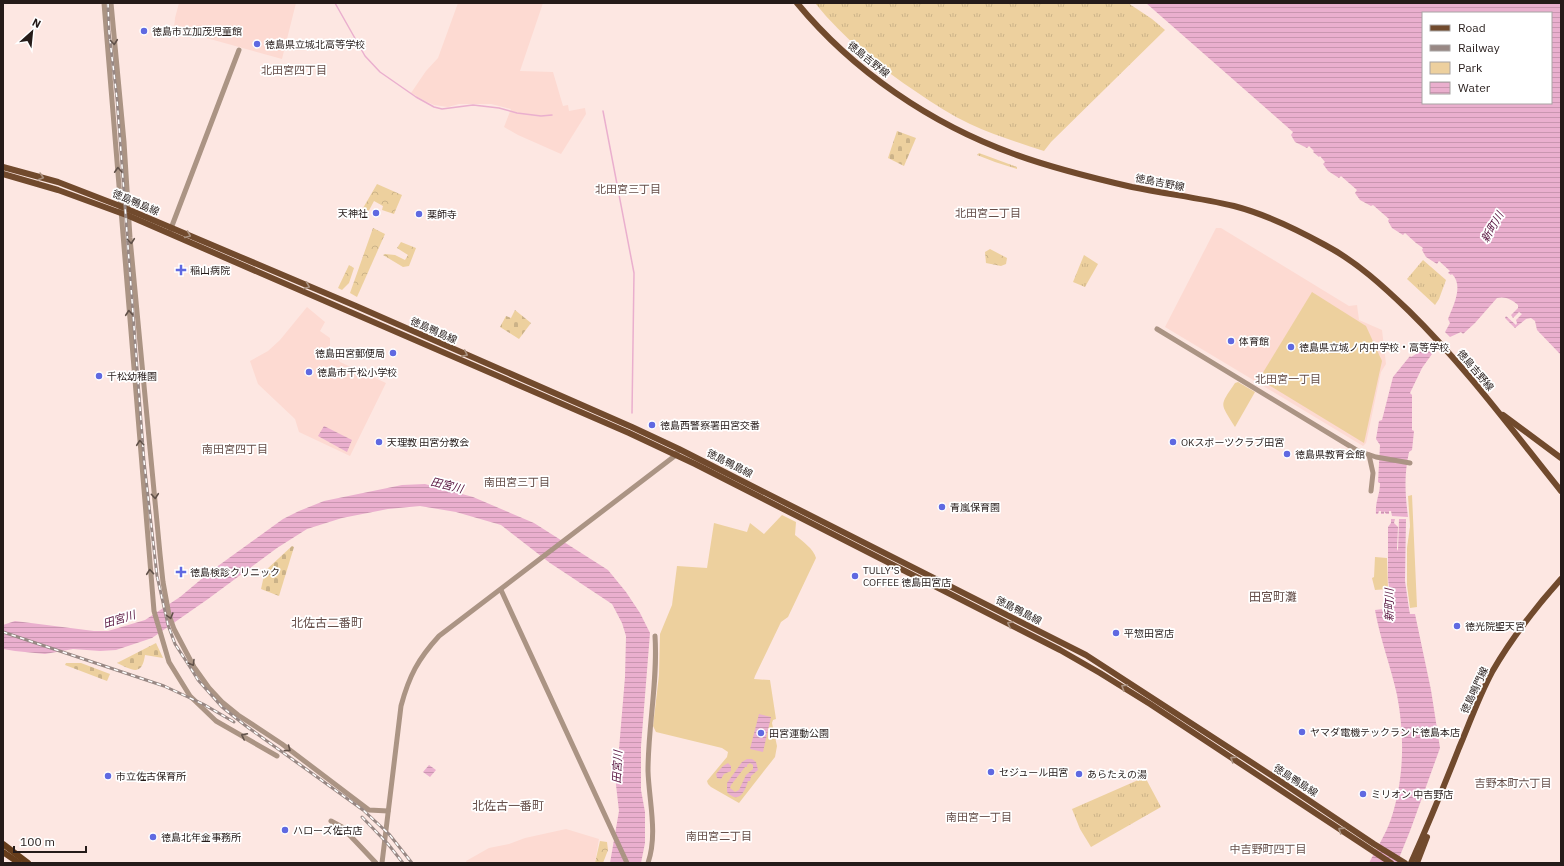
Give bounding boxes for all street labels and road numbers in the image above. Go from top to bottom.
street label: 徳島吉野線 [845,39,892,80]
street label: 徳島吉野線 [1134,171,1186,194]
street label: 徳島鴨島線 [110,187,161,218]
street label: 徳島鴨島線 [408,314,459,347]
street label: 徳島吉野線 [1455,347,1497,394]
street label: 徳島鴨島線 [705,446,755,481]
street label: 徳島鴨島線 [994,593,1044,628]
street label: 徳島鳴門線 [1458,665,1491,716]
street label: 徳島鴨島線 [1271,761,1320,799]

